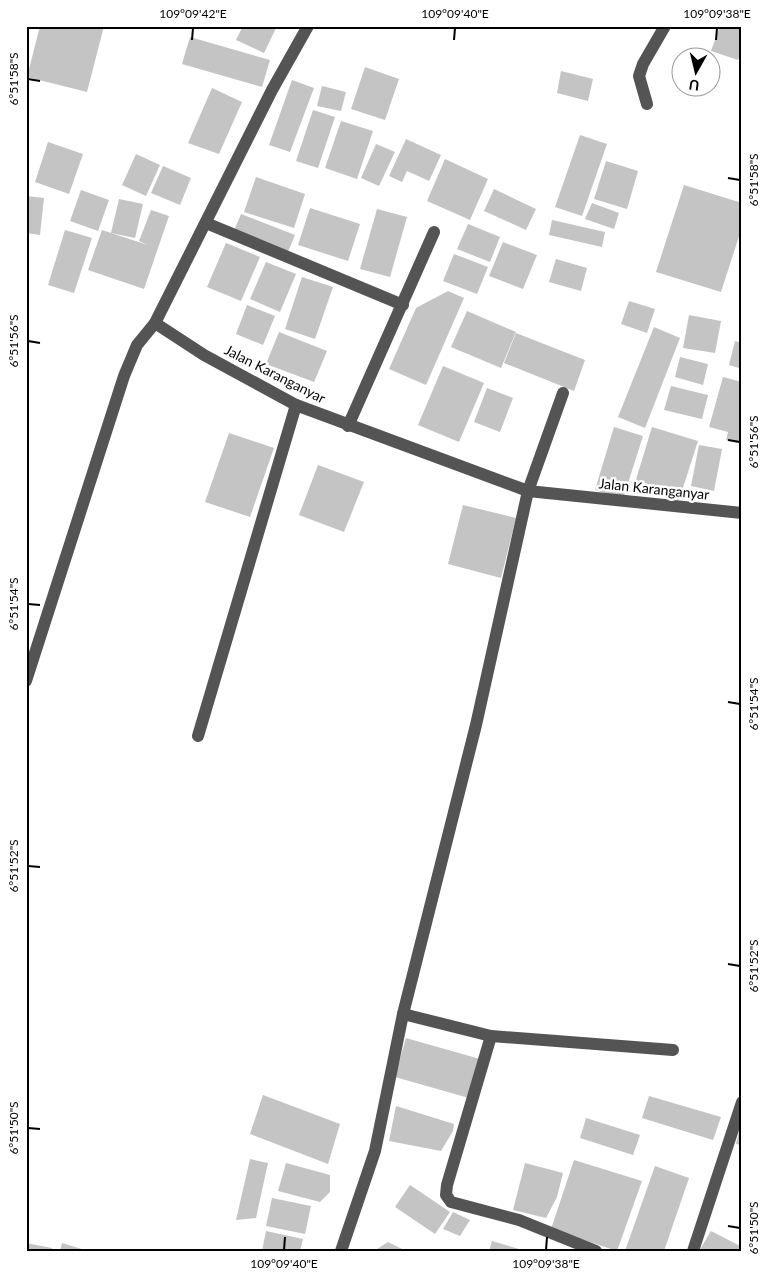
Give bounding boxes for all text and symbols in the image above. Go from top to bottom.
text: 109°09'42"E [159,6,227,21]
text: 109°09'40"E [421,6,489,21]
text: 109°09'38"E [683,6,751,21]
north arrow [670,48,720,98]
text: 6°51'58"S [6,52,21,106]
text: U [688,76,700,95]
text: 6°51'58"S [746,153,761,207]
text: 6°51'56"S [6,314,21,368]
street label: Jalan Karanganyar [222,341,329,406]
text: 6°51'56"S [746,415,761,469]
street label: Jalan Karanganyar [598,474,710,503]
text: 6°51'54"S [6,577,21,631]
text: 6°51'54"S [746,677,761,731]
text: 6°51'52"S [6,839,21,893]
text: 6°51'52"S [746,939,761,993]
text: 6°51'50"S [6,1101,21,1155]
text: 6°51'50"S [746,1201,761,1255]
text: 109°09'40"E [250,1256,318,1271]
text: 109°09'38"E [512,1256,580,1271]

